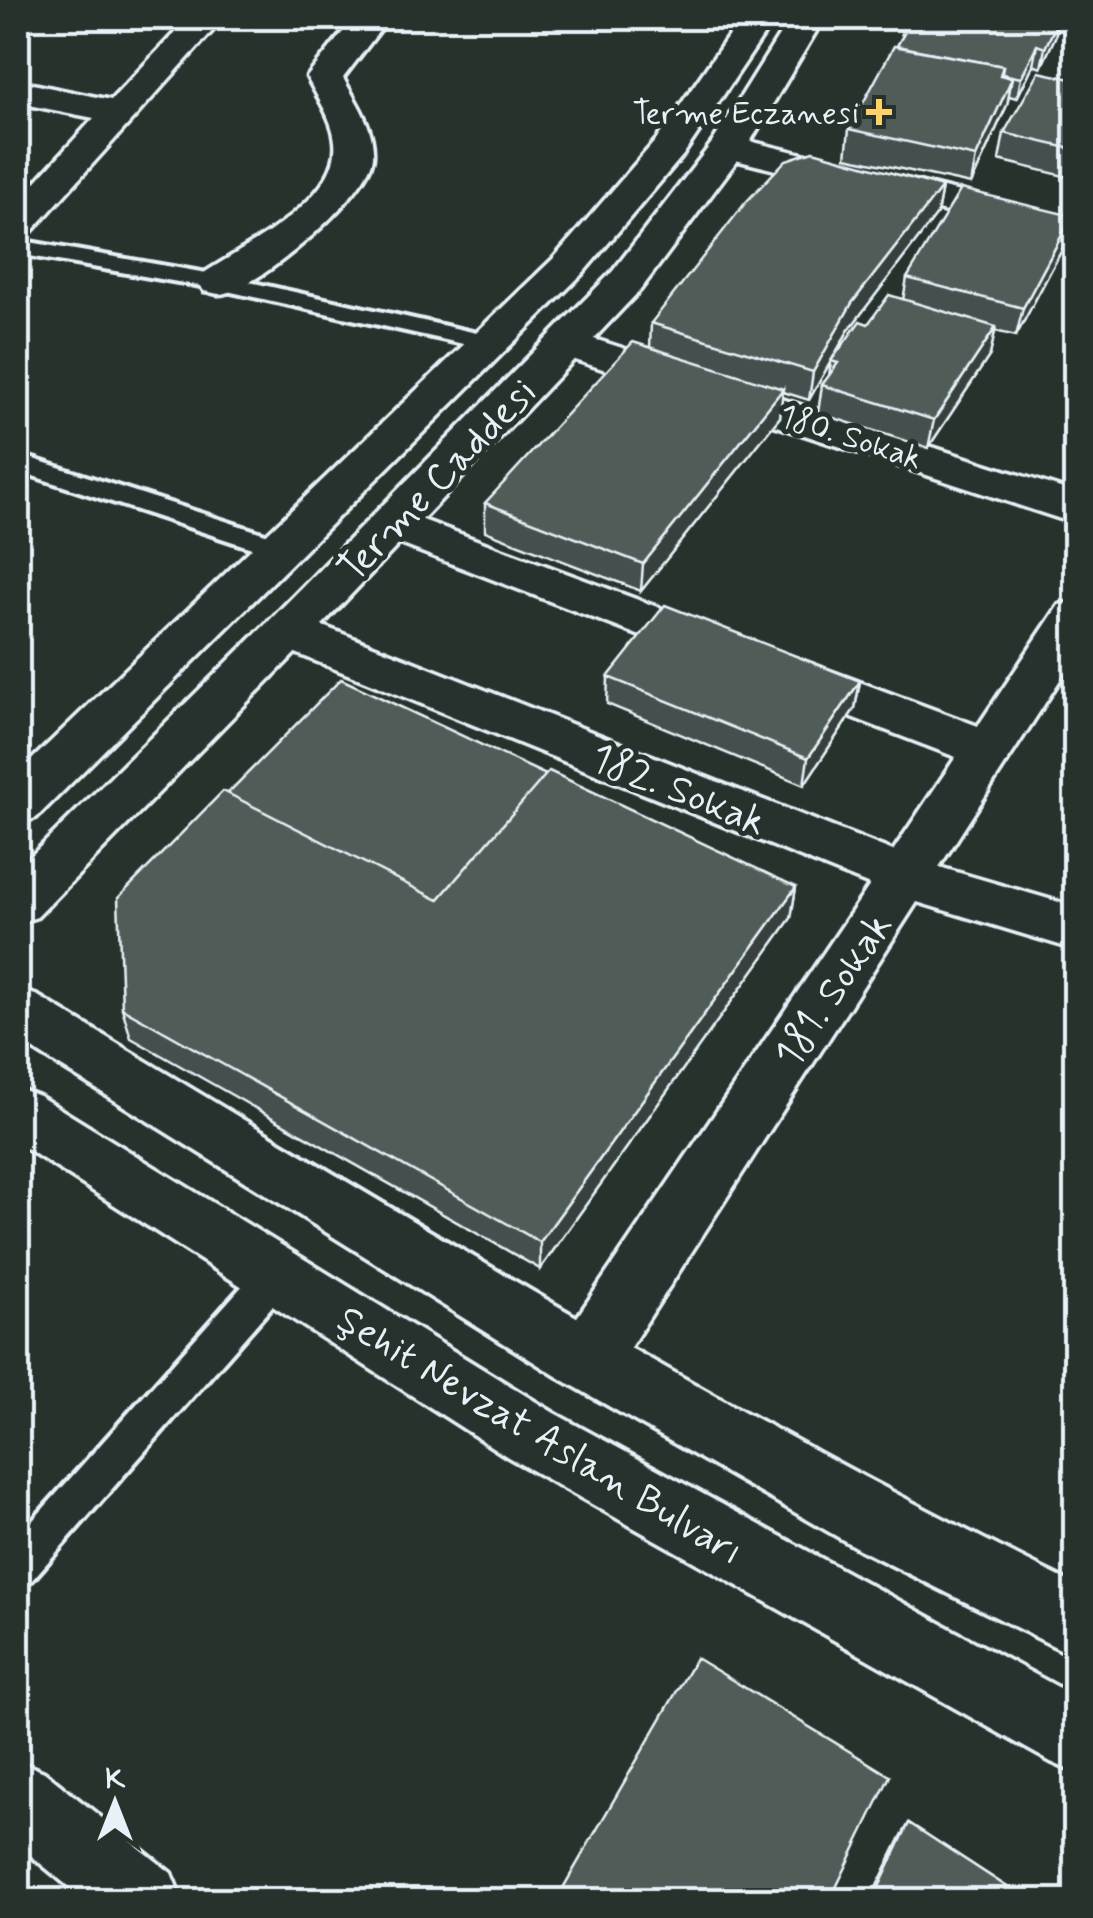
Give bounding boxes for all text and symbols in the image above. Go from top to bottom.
place label: Terme Eczanesi [632,93,859,135]
marker: Terme Eczanesi [868,101,890,123]
street label: Terme Caddesi [327,368,549,595]
street label: 180. Sokak [774,395,927,481]
street label: 182. Sokak [583,732,773,849]
street label: 181. Sokak [764,903,905,1078]
street label: Şehit Nevzat Aslan Bulvarı [327,1295,752,1579]
north arrow [65,1753,165,1853]
text: K [105,1762,125,1799]

